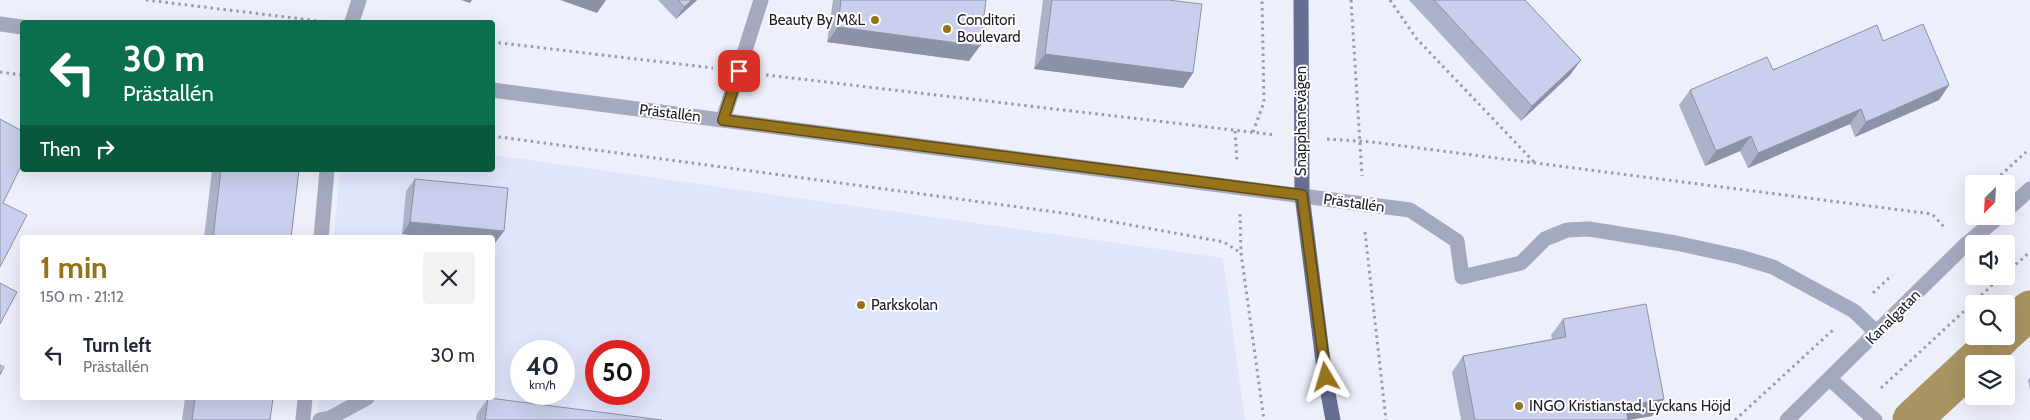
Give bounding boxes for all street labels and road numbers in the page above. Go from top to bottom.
street label: Snapphanevägen [1292,66,1310,176]
street label: Prästallén [638,100,702,126]
street label: Prästallén [1322,190,1386,216]
street label: Kanalgatan [1862,286,1924,348]

